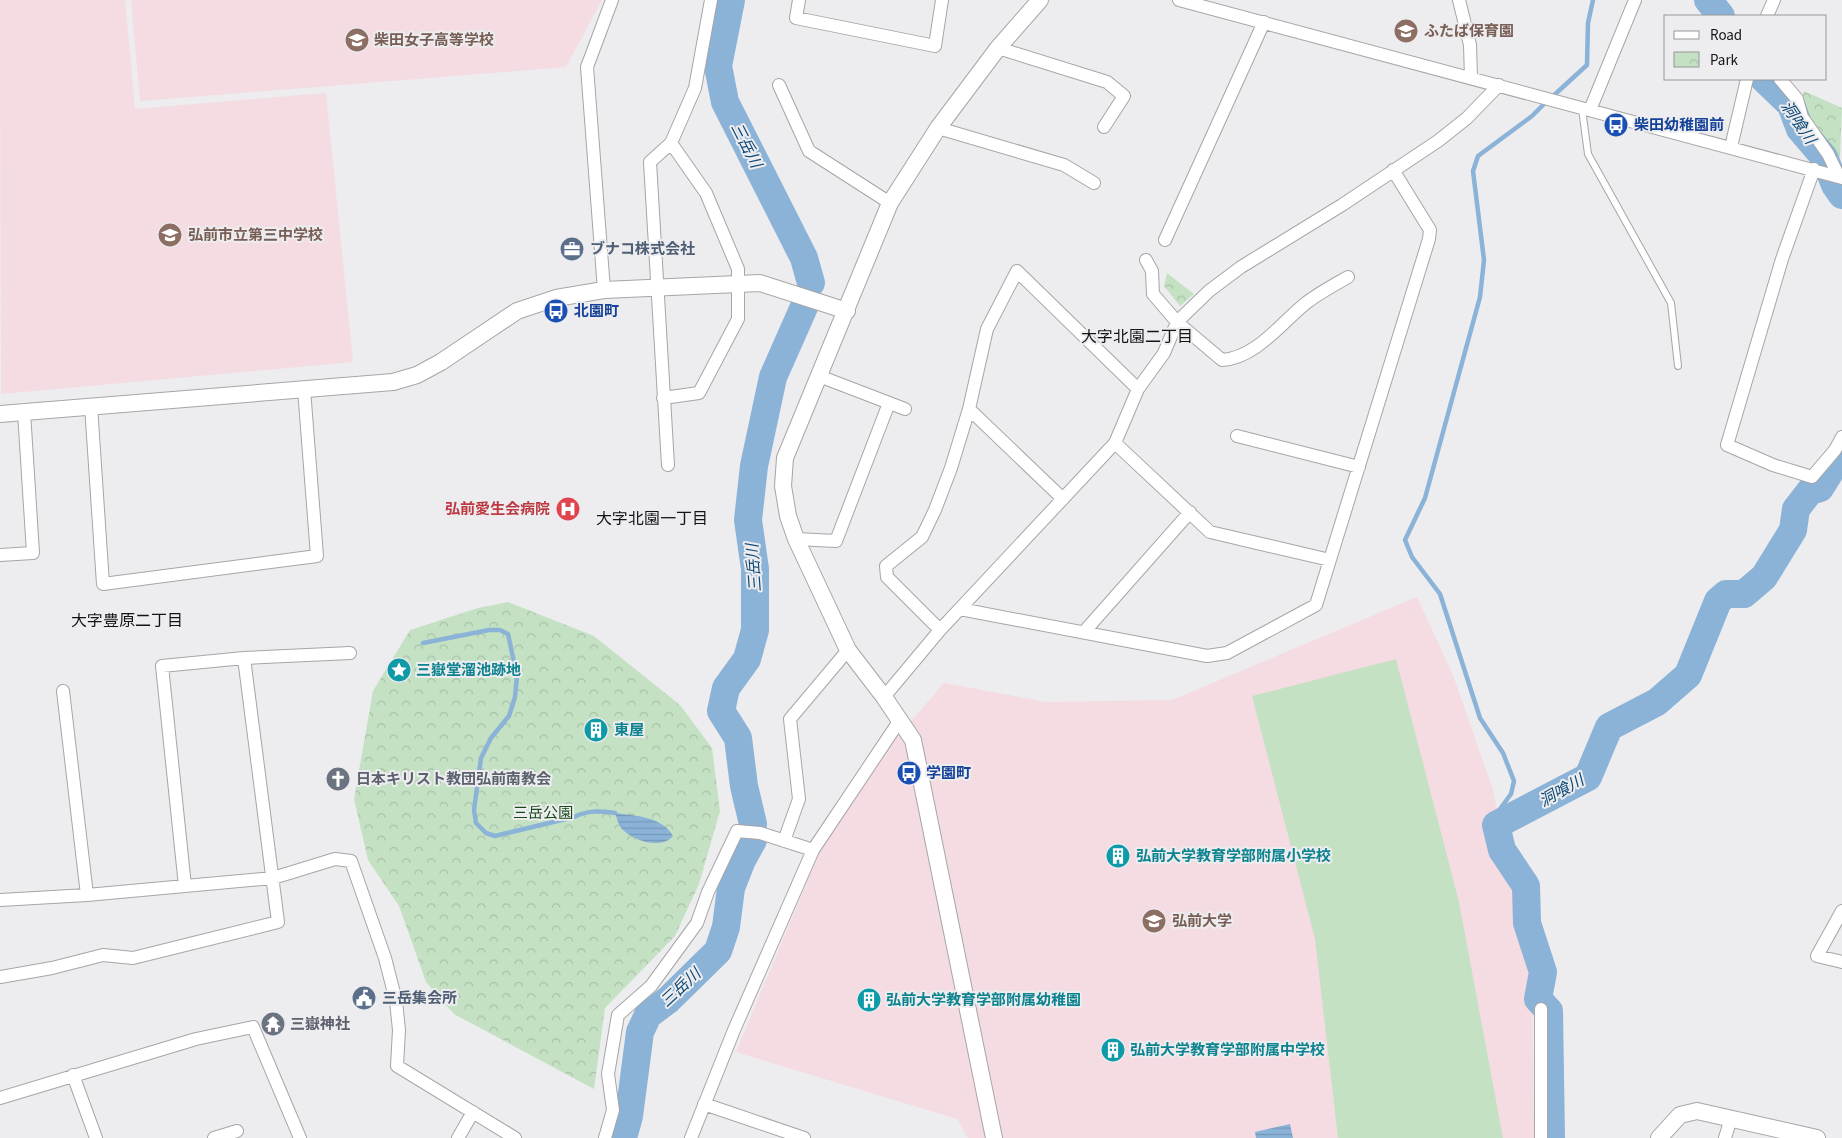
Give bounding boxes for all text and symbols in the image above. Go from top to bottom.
legend [1664,15,1827,80]
school or university icon: ふたば保育園 [1393,18,1419,44]
place label: ふたば保育園 [1424,21,1514,42]
text: Road [1710,25,1742,46]
school or university icon: 柴田女子高等学校 [344,27,370,53]
place label: 柴田女子高等学校 [374,30,494,51]
text: Park [1710,50,1739,71]
water label: 洞喰川 [1776,97,1822,150]
bus stop icon: 柴田幼稚園前 [1603,112,1629,138]
place label: 柴田幼稚園前 [1634,115,1724,136]
water label: 三岳川 [725,119,768,174]
school or university icon: 弘前市立第三中学校 [157,222,183,248]
place label: 弘前市立第三中学校 [188,225,323,246]
office icon: ブナコ株式会社 [559,236,585,262]
place label: ブナコ株式会社 [590,239,695,260]
bus stop icon: 北園町 [543,298,569,324]
place label: 北園町 [574,301,619,322]
district label: 大字北園二丁目 [1081,326,1193,348]
hospital icon: 弘前愛生会病院 [555,496,581,522]
place label: 弘前愛生会病院 [445,499,550,520]
district label: 大字北園一丁目 [596,508,708,530]
water label: 三岳川 [741,541,767,593]
district label: 大字豊原二丁目 [71,610,183,632]
place icon: 三嶽堂溜池跡地 [386,657,412,683]
place label: 三嶽堂溜池跡地 [416,660,521,681]
building icon: 東屋 [583,717,609,743]
place label: 東屋 [614,720,644,741]
bus stop icon: 学園町 [896,760,922,786]
place label: 学園町 [926,763,971,784]
church icon: 日本キリスト教団弘前南教会 [325,766,351,792]
place label: 日本キリスト教団弘前南教会 [356,769,551,790]
water label: 洞喰川 [1535,769,1590,812]
park label: 三岳公園 [513,803,573,824]
building icon: 弘前大学教育学部附属小学校 [1105,843,1131,869]
place label: 弘前大学教育学部附属小学校 [1136,846,1331,867]
school or university icon: 弘前大学 [1141,908,1167,934]
place label: 弘前大学 [1172,911,1232,932]
water label: 三岳川 [656,962,707,1012]
public building icon: 三岳集会所 [351,985,377,1011]
building icon: 弘前大学教育学部附属幼稚園 [856,987,882,1013]
place label: 三岳集会所 [382,988,457,1009]
place label: 弘前大学教育学部附属幼稚園 [886,990,1081,1011]
temple icon: 三嶽神社 [260,1011,286,1037]
place label: 三嶽神社 [290,1014,350,1035]
building icon: 弘前大学教育学部附属中学校 [1100,1037,1126,1063]
place label: 弘前大学教育学部附属中学校 [1130,1040,1325,1061]

